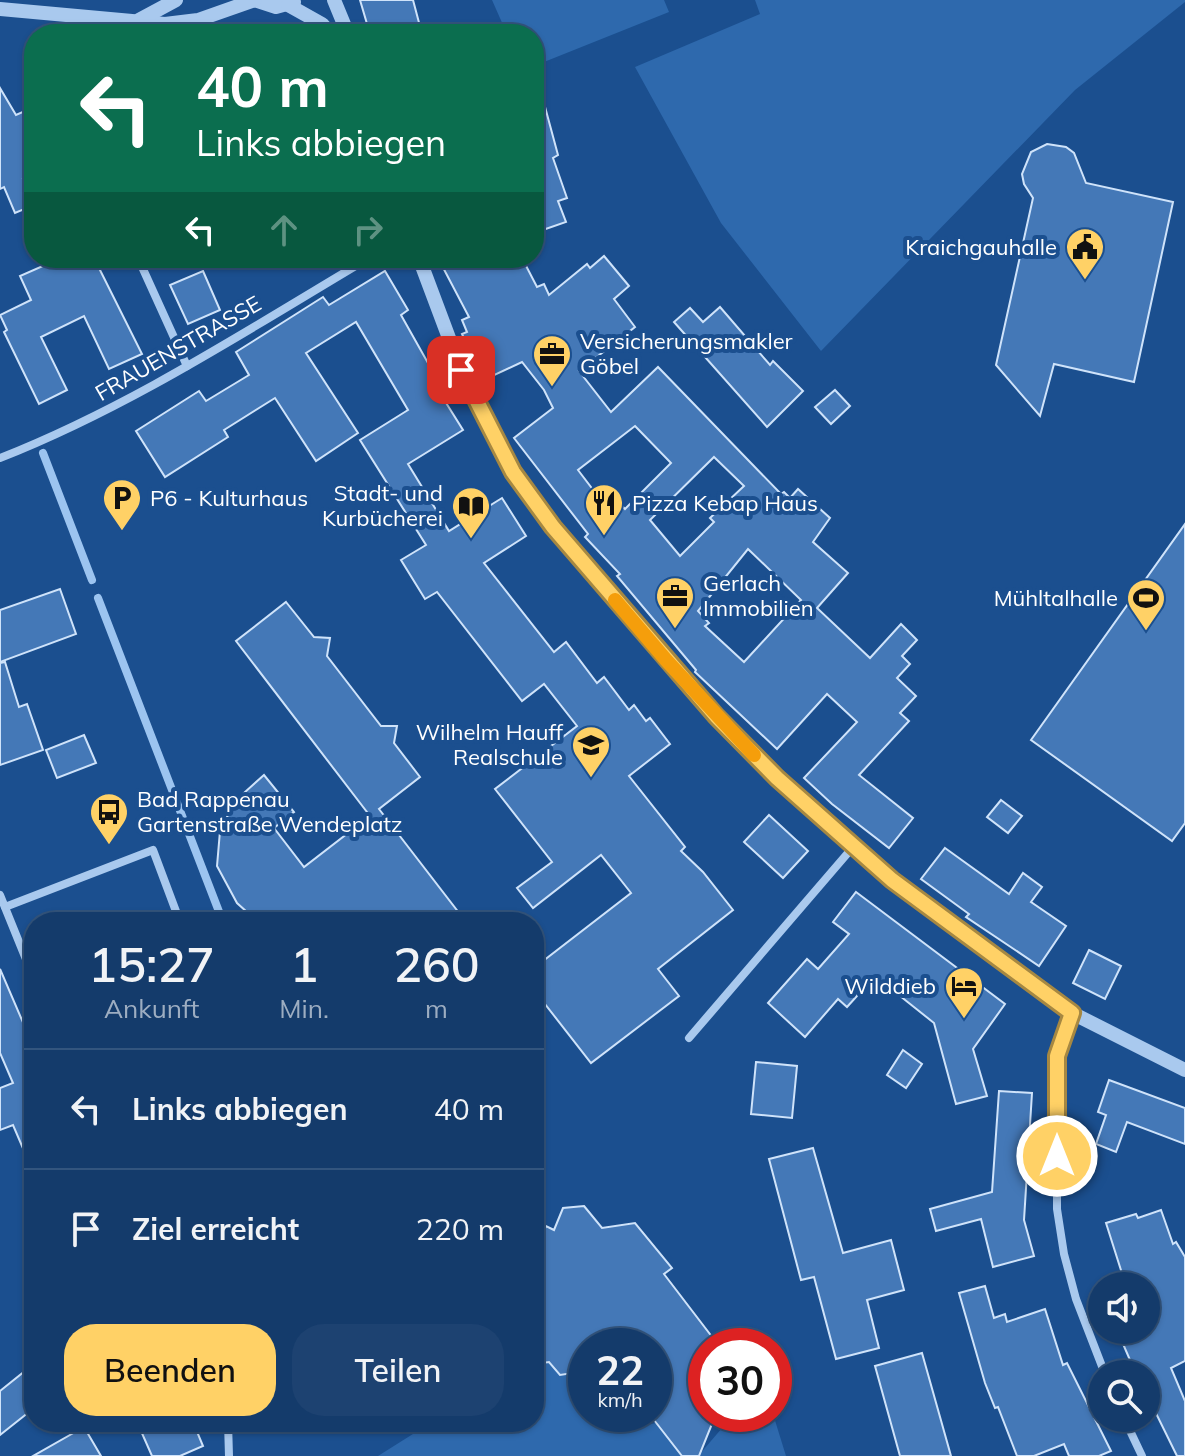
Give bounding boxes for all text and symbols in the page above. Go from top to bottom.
text: 40 m [196,51,329,121]
icon: left [64,56,168,160]
text: Links abbiegen [196,120,446,165]
icon: left [178,208,222,252]
icon: ahead [262,208,306,252]
icon: right [346,208,390,252]
public building icon: Kraichgauhalle [1064,226,1106,281]
place label: Kraichgauhalle [905,233,1057,261]
street label: FRAUENSTRASSE [90,289,266,407]
place label: Versicherungsmakler Göbel [580,327,793,380]
office icon: Versicherungsmakler Göbel [531,333,573,388]
pin [427,336,495,404]
icon: arrive [439,348,483,392]
parking icon: P6 - Kulturhaus [101,477,143,532]
place label: Stadt- und Kurbücherei [322,479,443,532]
restaurant icon: Pizza Kebap Haus [583,482,625,537]
place label: P6 - Kulturhaus [150,484,308,512]
library icon: Stadt- und Kurbücherei [450,485,492,540]
place label: Pizza Kebap Haus [632,489,818,517]
place label: Gerlach Immobilien [703,569,814,622]
office icon: Gerlach Immobilien [654,575,696,630]
sports icon: Mühltalhalle [1125,577,1167,632]
place label: Mühltalhalle [994,584,1118,612]
place label: Wilhelm Hauff Realschule [416,718,564,771]
school or university icon: Wilhelm Hauff Realschule [570,724,612,779]
place label: Bad Rappenau Gartenstraße Wendeplatz [137,785,403,838]
bus stop icon: Bad Rappenau Gartenstraße Wendeplatz [88,791,130,846]
text: 15:27 [88,934,215,994]
text: 1 [290,934,318,994]
text: 260 [393,934,480,994]
hotel icon: Wilddieb [943,965,985,1020]
place label: Wilddieb [844,972,936,1000]
text: Ankunft [104,992,199,1025]
text: Min. [279,992,329,1025]
text: m [425,992,448,1025]
icon: left [64,1087,108,1131]
text: Links abbiegen [132,1090,348,1128]
text: 40 m [434,1090,504,1128]
position arrow [1015,1114,1099,1198]
icon: arrive [64,1207,108,1251]
text: Ziel erreicht [132,1210,299,1248]
text: 220 m [416,1210,504,1248]
map controls [1088,1272,1160,1432]
button: sound [1088,1272,1160,1344]
button: Beenden [64,1324,276,1416]
button: Teilen [292,1324,504,1416]
speed limit sign: 30 [688,1328,792,1432]
text: 22 [596,1345,644,1395]
button: search [1088,1360,1160,1432]
text: km/h [597,1387,643,1412]

